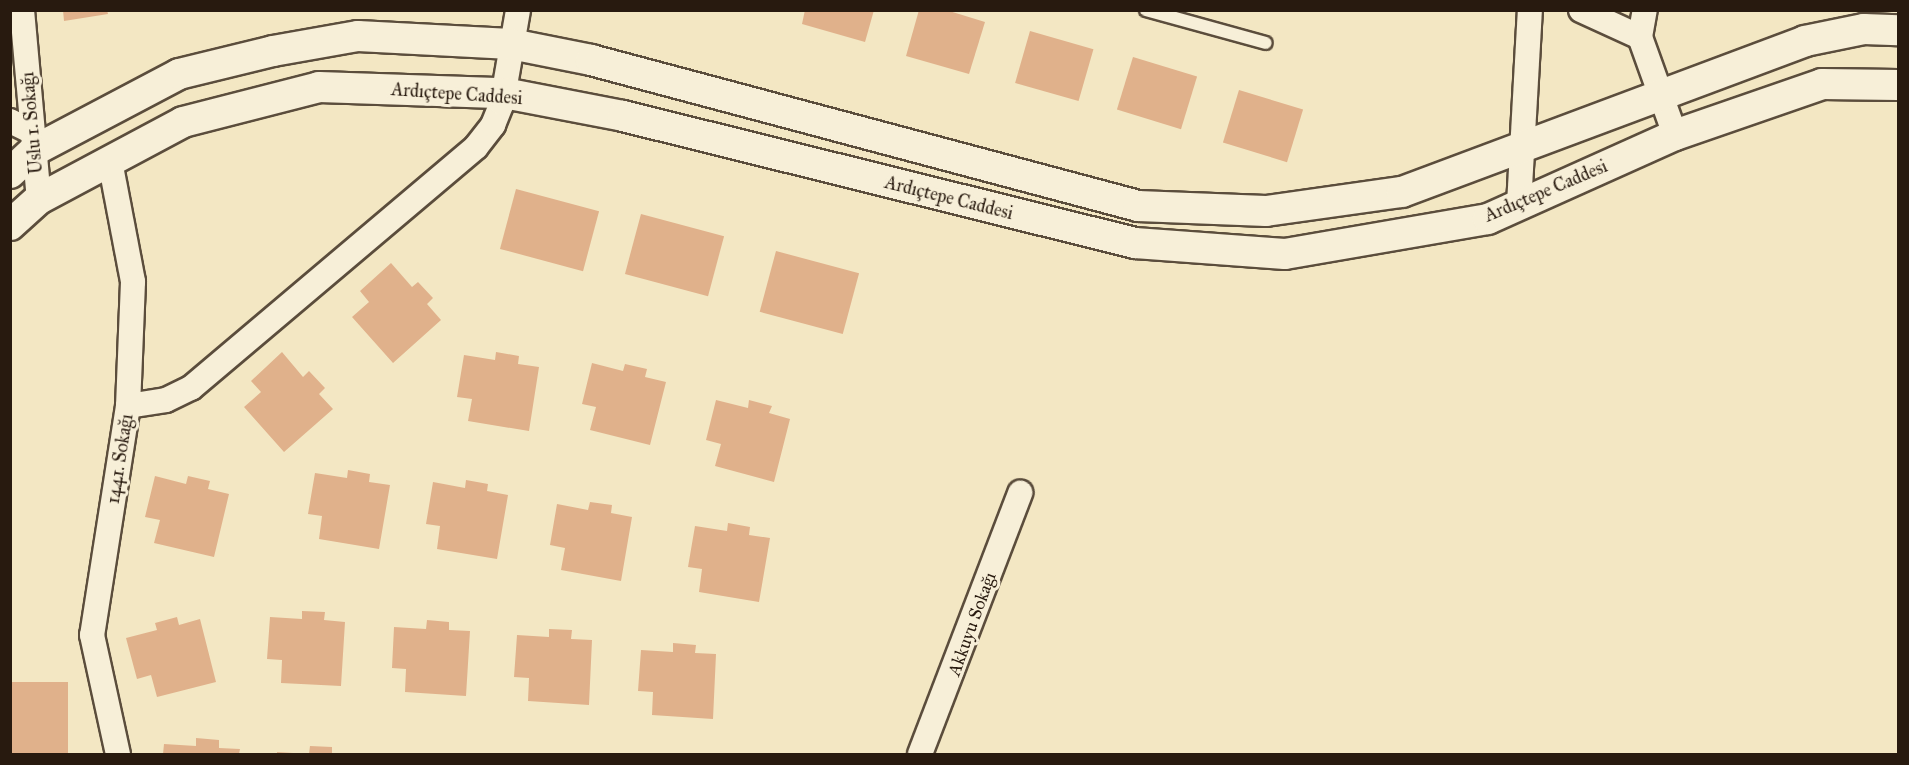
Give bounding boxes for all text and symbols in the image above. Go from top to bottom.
street label: Uslu 1. Sokağı [17,71,47,175]
street label: Ardıçtepe Caddesi [391,79,523,109]
street label: Ardıçtepe Caddesi [1481,155,1611,227]
street label: Ardıçtepe Caddesi [883,172,1015,224]
street label: 1441. Sokağı [102,413,138,505]
street label: Akkuyu Sokağı [943,569,1001,679]

